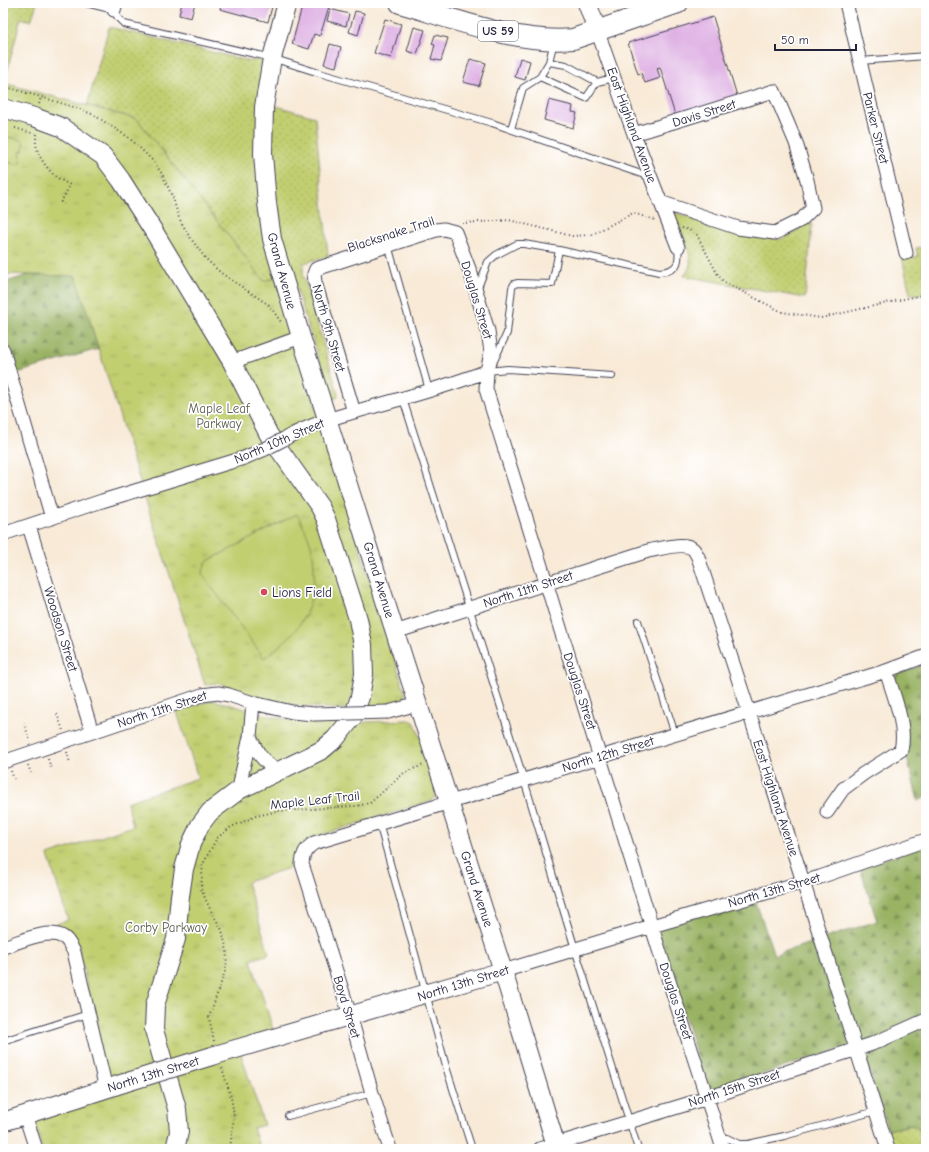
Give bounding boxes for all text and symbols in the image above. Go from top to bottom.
road number: US 59 [478,21,518,41]
scale bar [775,26,856,52]
text: 50 m [781,33,809,47]
street label: East Highland Avenue [604,65,660,185]
street label: Parker Street [860,91,892,167]
street label: Davis Street [670,96,739,130]
street label: Blacksnake Trail [346,213,436,255]
street label: Grand Avenue [265,231,300,312]
street label: Douglas Street [458,259,496,342]
street label: North 9th Street [309,283,349,375]
park label: Maple Leaf Parkway [188,401,251,431]
street label: North 10th Street [232,415,327,467]
street label: Grand Avenue [360,540,398,620]
street label: North 11th Street [481,567,576,611]
street label: Woodson Street [41,585,81,674]
place label: Lions Field [272,585,332,600]
marker: Lions Field [259,587,269,597]
street label: Douglas Street [560,650,600,733]
street label: North 11th Street [115,687,210,731]
street label: North 12th Street [560,733,657,775]
street label: East Highland Avenue [750,738,802,859]
street label: Maple Leaf Trail [270,788,360,812]
street label: Grand Avenue [458,849,496,929]
street label: North 13th Street [726,869,823,910]
park label: Corby Parkway [125,920,207,935]
street label: Douglas Street [656,960,696,1043]
street label: North 13th Street [415,962,512,1004]
street label: Boyd Street [330,974,364,1041]
street label: North 13th Street [105,1053,202,1095]
street label: North 15th Street [686,1066,783,1110]

